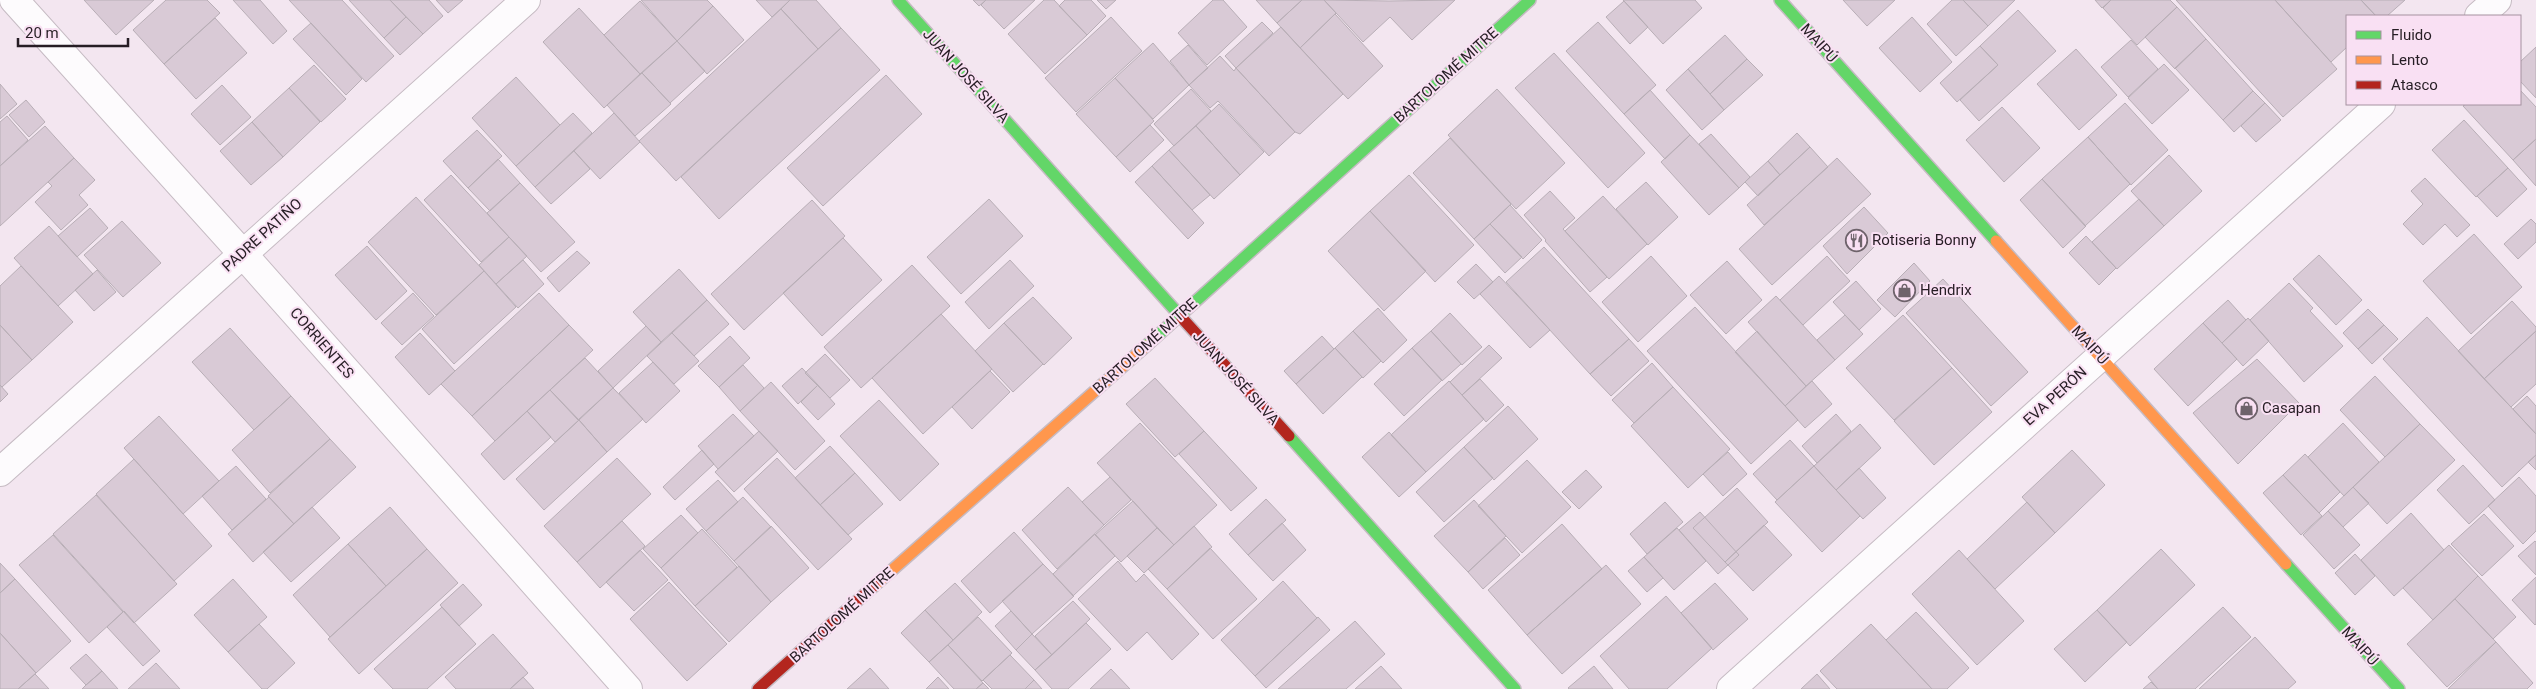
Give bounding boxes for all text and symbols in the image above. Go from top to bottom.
scale bar [18,15,128,47]
legend [2346,15,2521,105]
street label: MAIPÚ [1797,20,1841,66]
street label: BARTOLOMÉ MITRE [1390,23,1502,126]
text: 20 m [25,24,59,42]
street label: JUAN JOSÉ SILVA [919,25,1013,127]
text: Fluido [2391,26,2432,44]
text: Lento [2391,51,2429,69]
text: Atasco [2391,76,2438,94]
street label: PADRE PATIÑO [218,195,306,275]
restaurant icon: Rotiseria Bonny [1844,228,1868,252]
place label: Rotiseria Bonny [1872,231,1976,249]
shop icon: Hendrix [1892,278,1916,302]
place label: Hendrix [1920,281,1972,299]
street label: BARTOLOMÉ MITRE [1089,294,1201,397]
street label: CORRIENTES [286,304,358,382]
street label: MAIPÚ [2068,322,2112,368]
street label: JUAN JOSÉ SILVA [1189,327,1283,429]
street label: EVA PERÓN [2020,363,2090,429]
shop icon: Casapan [2234,396,2258,420]
place label: Casapan [2262,399,2321,417]
street label: BARTOLOMÉ MITRE [786,563,898,666]
street label: MAIPÚ [2338,623,2382,669]

